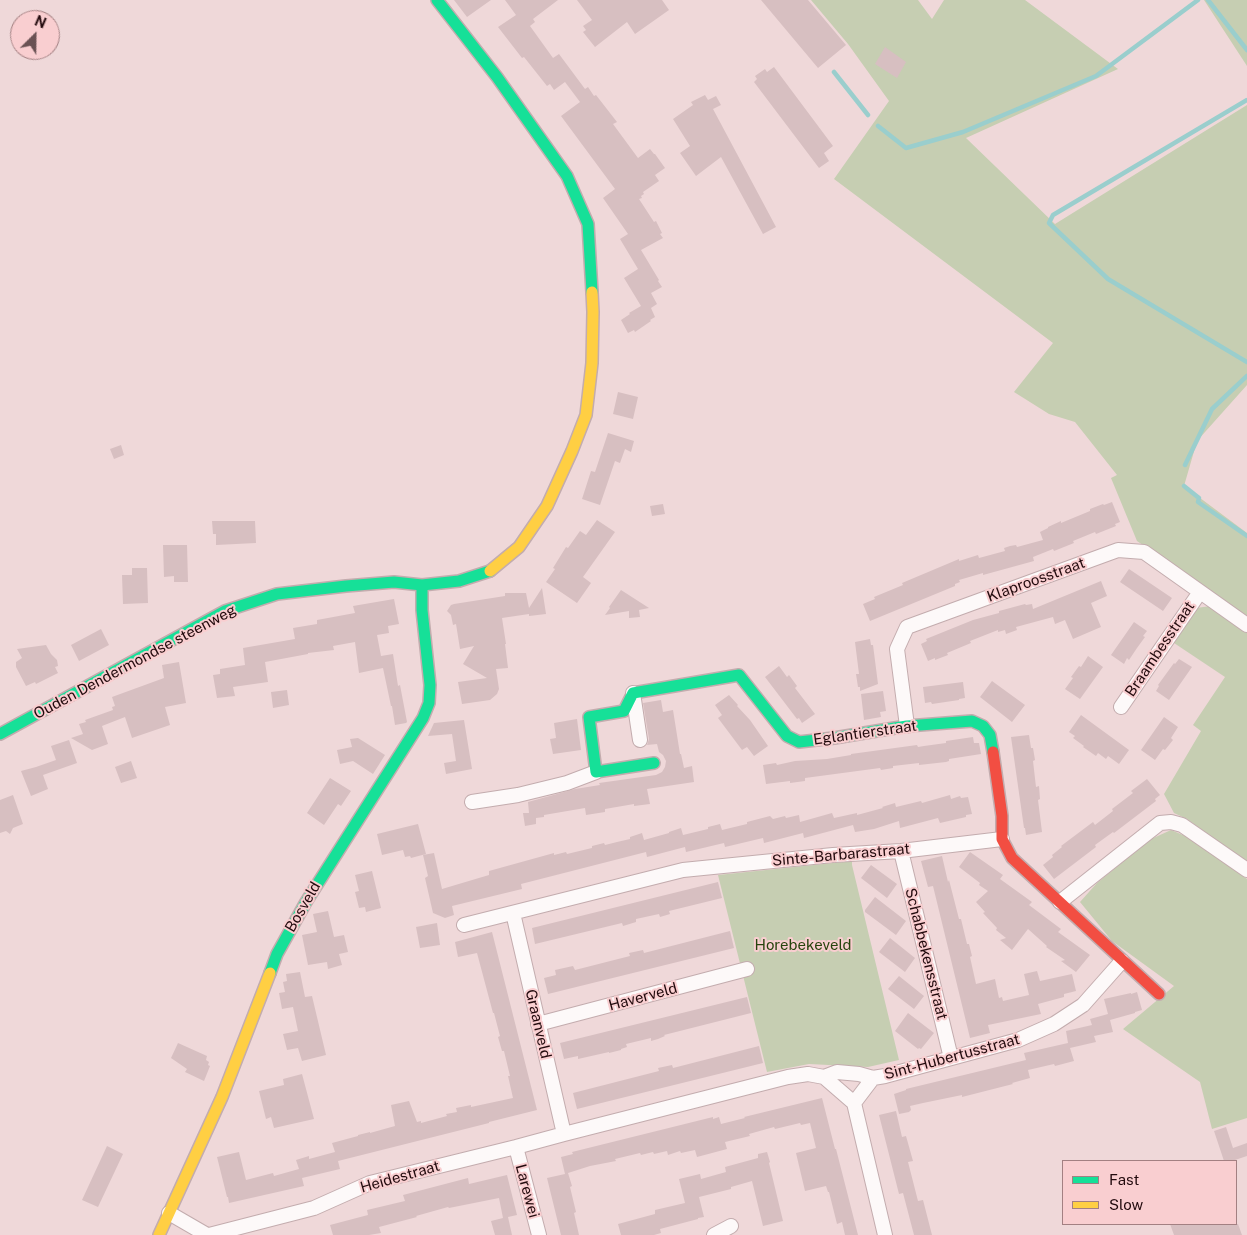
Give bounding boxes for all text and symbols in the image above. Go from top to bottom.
north arrow [10,10,60,60]
text: N [32,13,49,32]
street label: Klaproosstraat [984,554,1088,606]
street label: Braambesstraat [1121,598,1199,700]
street label: Ouden Dendermondse steenweg [31,601,239,723]
street label: Eglantierstraat [812,717,918,749]
street label: Sinte-Barbarastraat [771,840,911,870]
street label: Bosveld [281,879,325,935]
street label: Schabbekensstraat [901,886,951,1022]
park label: Horebekeveld [755,936,851,954]
street label: Haverveld [607,979,679,1015]
street label: Graanveld [521,988,555,1060]
street label: Sint-Hubertusstraat [882,1030,1022,1084]
street label: Heidestraat [358,1157,442,1197]
legend [1062,1160,1237,1225]
street label: Larewei [511,1162,543,1220]
text: Fast [1109,1171,1139,1188]
text: Slow [1109,1196,1143,1213]

